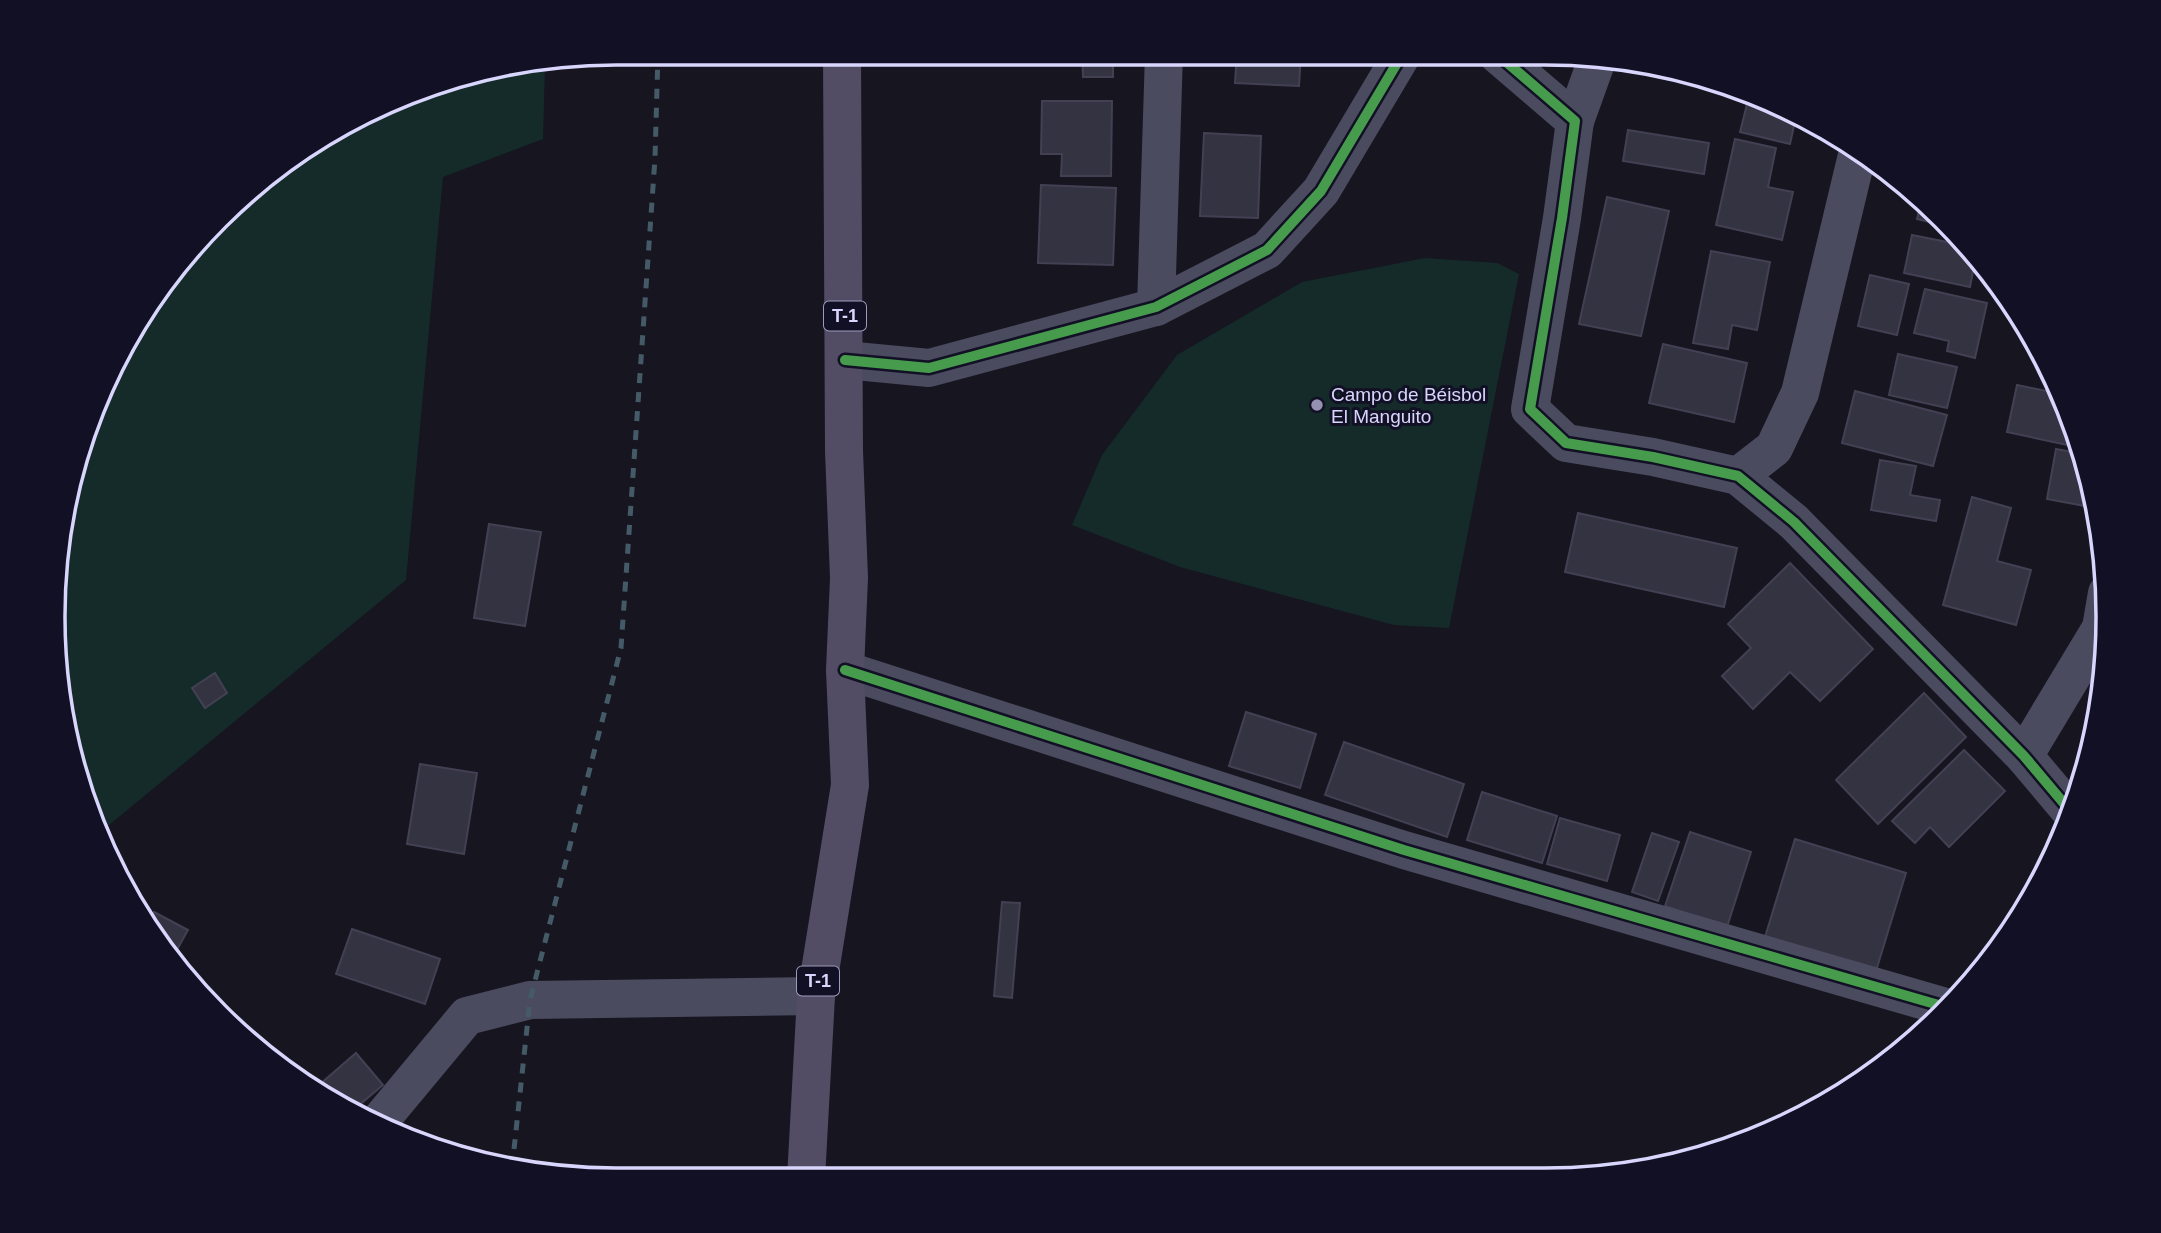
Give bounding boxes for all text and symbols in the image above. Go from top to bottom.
road number: T-1 [824,302,866,330]
place label: Campo de Béisbol El Manguito [1331,384,1486,427]
marker: Campo de Béisbol El Manguito [1309,397,1325,413]
road number: T-1 [797,966,839,996]

